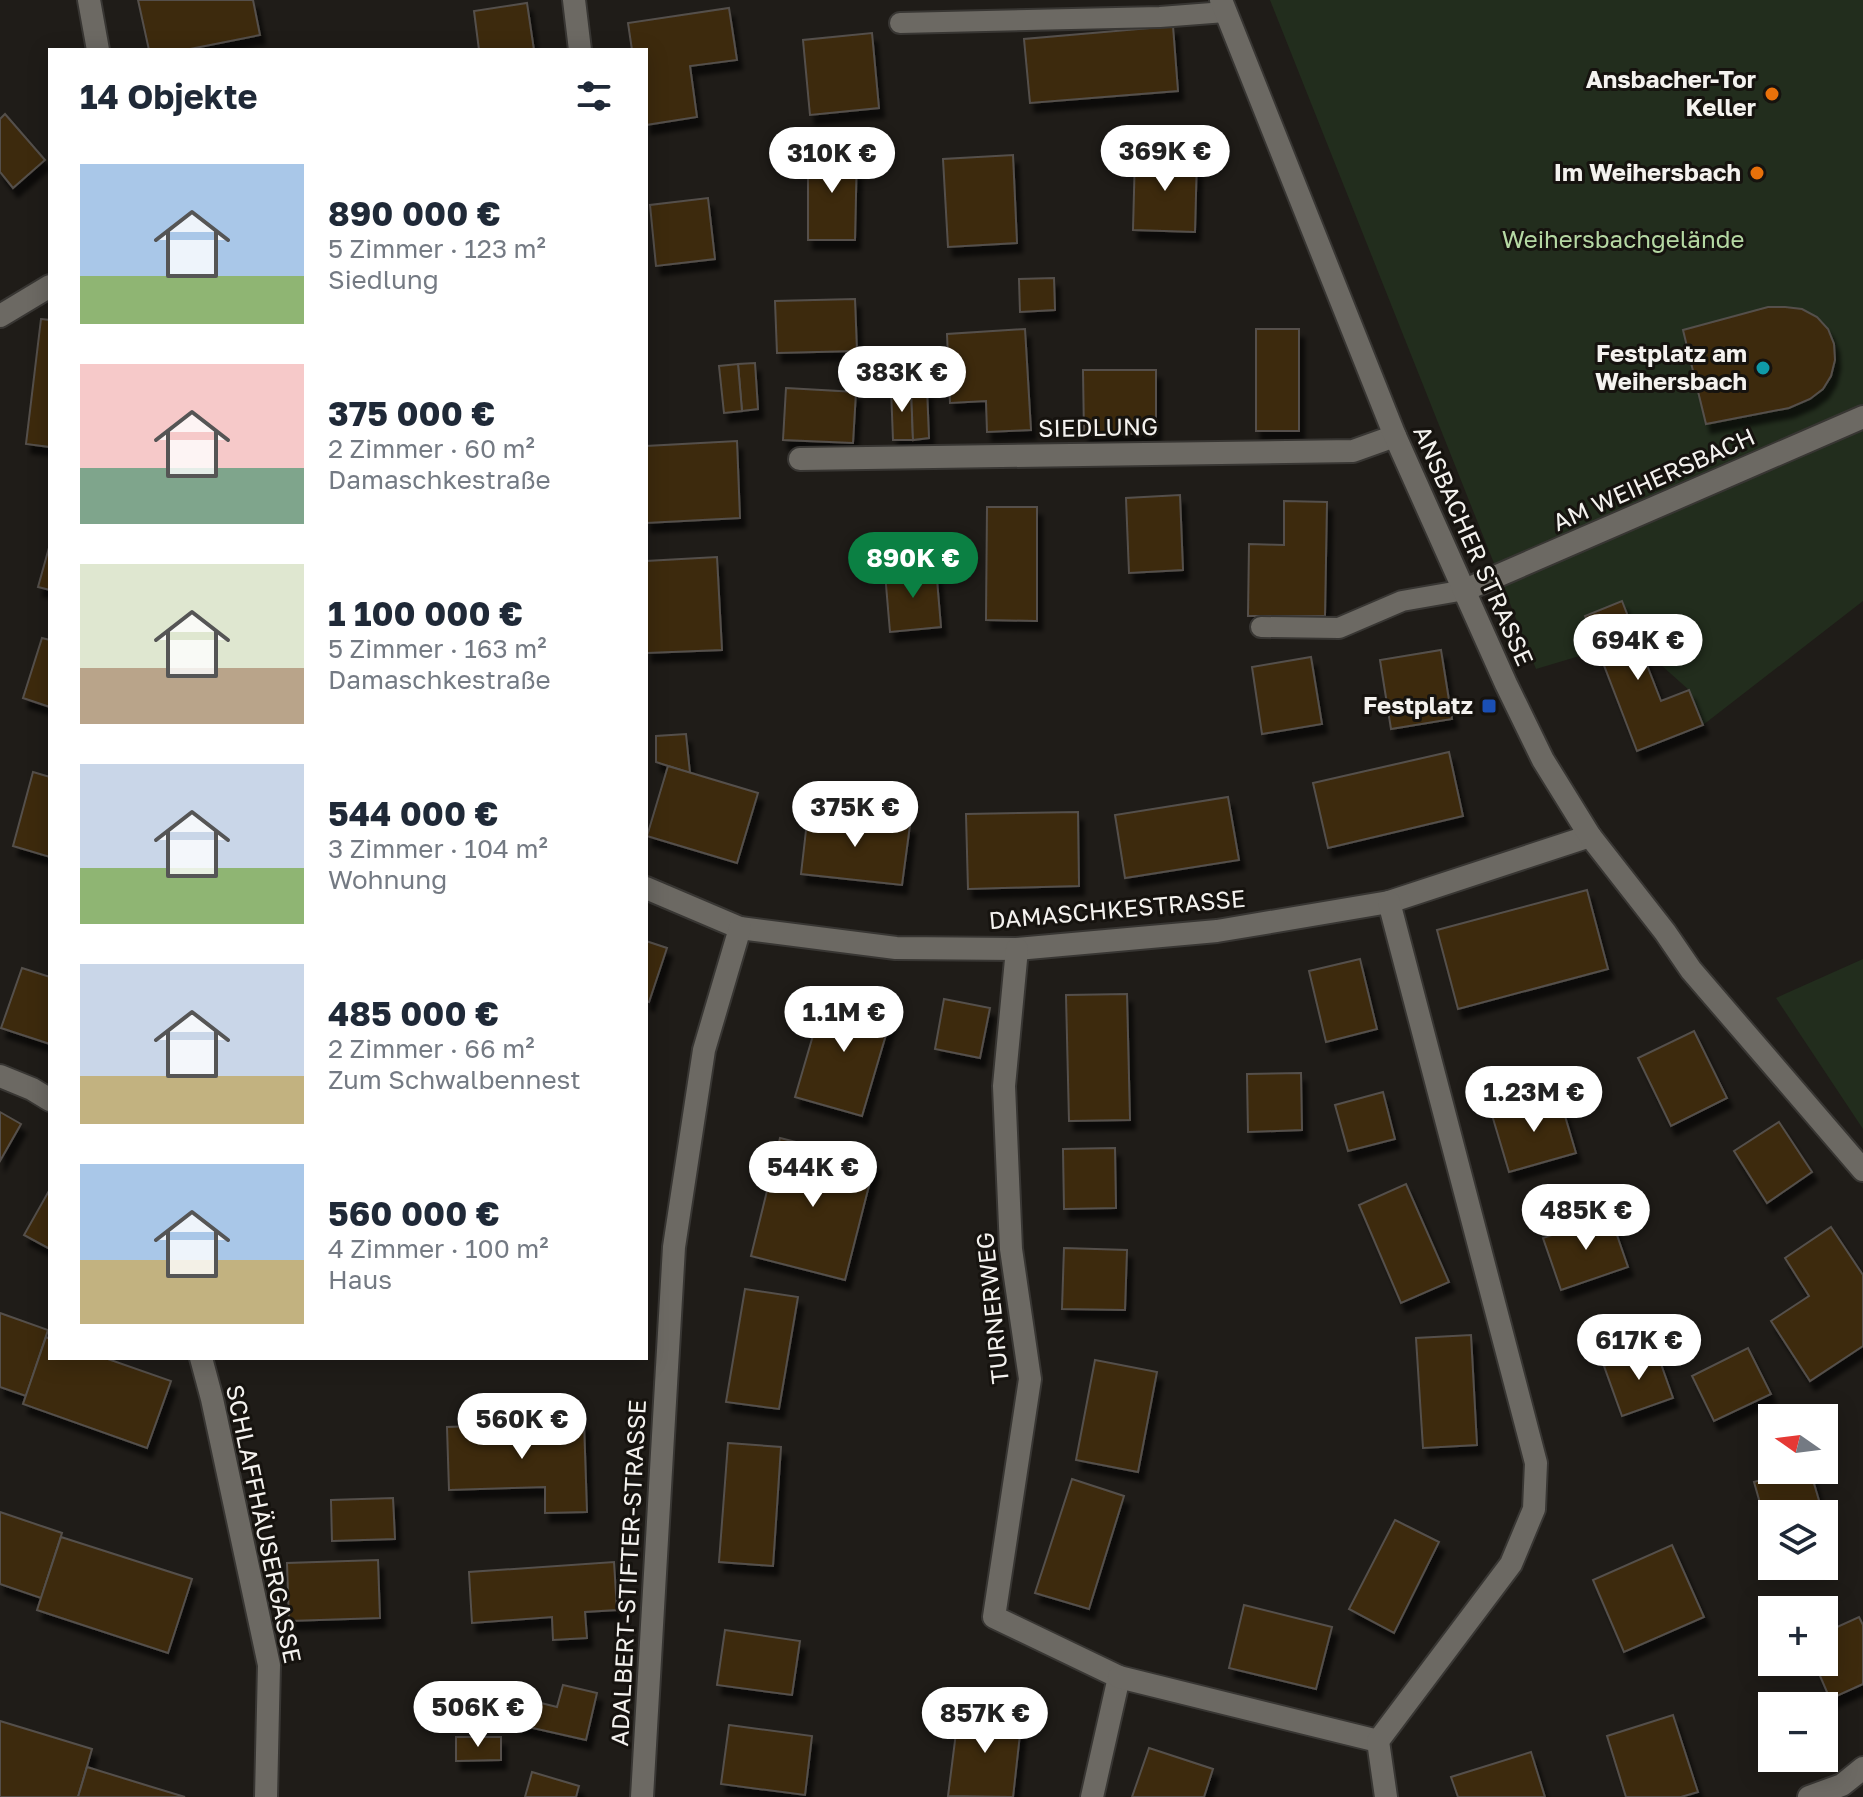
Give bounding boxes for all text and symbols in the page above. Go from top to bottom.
place label: Ansbacher-Tor Keller [1586,64,1756,121]
icon: filters [572,74,616,118]
text: 14 Objekte [80,76,258,116]
marker: Ansbacher-Tor Keller [1763,85,1781,103]
pin: 369K € [1100,125,1230,193]
pin: 310K € [767,127,897,195]
text: 369K € [1119,135,1211,166]
text: 310K € [787,137,877,168]
place label: Im Weihersbach [1554,157,1741,186]
marker: Im Weihersbach [1748,164,1766,182]
text: 890 000 € [328,193,501,233]
icon: home [144,196,240,292]
park label: Weihersbachgelände [1502,224,1744,253]
text: 5 Zimmer · 123 m² [328,233,546,264]
text: Siedlung [328,264,439,295]
place label: Festplatz am Weihersbach [1595,338,1747,395]
pin: 383K € [837,346,967,414]
text: 383K € [856,356,948,387]
marker: Festplatz am Weihersbach [1754,359,1772,377]
text: 375 000 € [328,393,495,433]
icon: home [144,396,240,492]
street label: SIEDLUNG [1038,411,1158,442]
street label: ANSBACHER STRASSE [1408,421,1540,670]
street label: AM WEIHERSBACH [1548,421,1759,536]
text: 2 Zimmer · 60 m² [328,433,535,464]
text: Damaschkestraße [328,464,551,495]
pin: 890K € [848,532,978,600]
text: 890K € [866,542,960,573]
text: 1 100 000 € [328,593,523,633]
icon: home [144,596,240,692]
pin: 694K € [1573,614,1703,682]
text: 694K € [1592,624,1684,655]
text: 5 Zimmer · 163 m² [328,633,547,664]
text: Damaschkestraße [328,664,551,695]
place label: Festplatz [1363,690,1473,719]
marker: Festplatz [1480,697,1498,715]
pin: 375K € [790,781,920,849]
text: 375K € [810,791,900,822]
text: 544 000 € [328,793,499,833]
icon: home [144,796,240,892]
text: 3 Zimmer · 104 m² [328,833,548,864]
text: Wohnung [328,864,447,895]
street label: DAMASCHKESTRASSE [987,883,1246,934]
pin: 1.1M € [779,986,909,1054]
text: 485 000 € [328,993,499,1033]
icon: home [144,996,240,1092]
text: 1.1M € [802,996,886,1027]
text: 2 Zimmer · 66 m² [328,1033,535,1064]
text: Zum Schwalbennest [328,1064,581,1095]
pin: 1.23M € [1460,1066,1608,1134]
text: 1.23M € [1483,1076,1585,1107]
pin: 544K € [748,1141,878,1209]
text: 544K € [767,1151,859,1182]
pin: 485K € [1521,1184,1651,1252]
text: 560 000 € [328,1193,500,1233]
text: 485K € [1540,1194,1632,1225]
icon: home [144,1196,240,1292]
street label: TURNERWEG [969,1231,1014,1385]
text: 4 Zimmer · 100 m² [328,1233,549,1264]
text: Haus [328,1264,392,1295]
pin: 617K € [1574,1314,1704,1382]
text: 617K € [1595,1324,1683,1355]
street label: SCHLAFFHÄUSERGASSE [221,1382,308,1666]
pin: 560K € [457,1393,587,1461]
street label: ADALBERT-STIFTER-STRASSE [604,1399,651,1747]
text: 560K € [476,1403,568,1434]
north arrow [1758,1404,1838,1484]
map controls [1758,1404,1838,1772]
button: layers [1758,1500,1838,1580]
button: + [1758,1596,1838,1676]
pin: 506K € [413,1681,543,1749]
pin: 857K € [920,1687,1050,1755]
text: 506K € [432,1691,524,1722]
button: − [1758,1692,1838,1772]
text: 857K € [940,1697,1030,1728]

